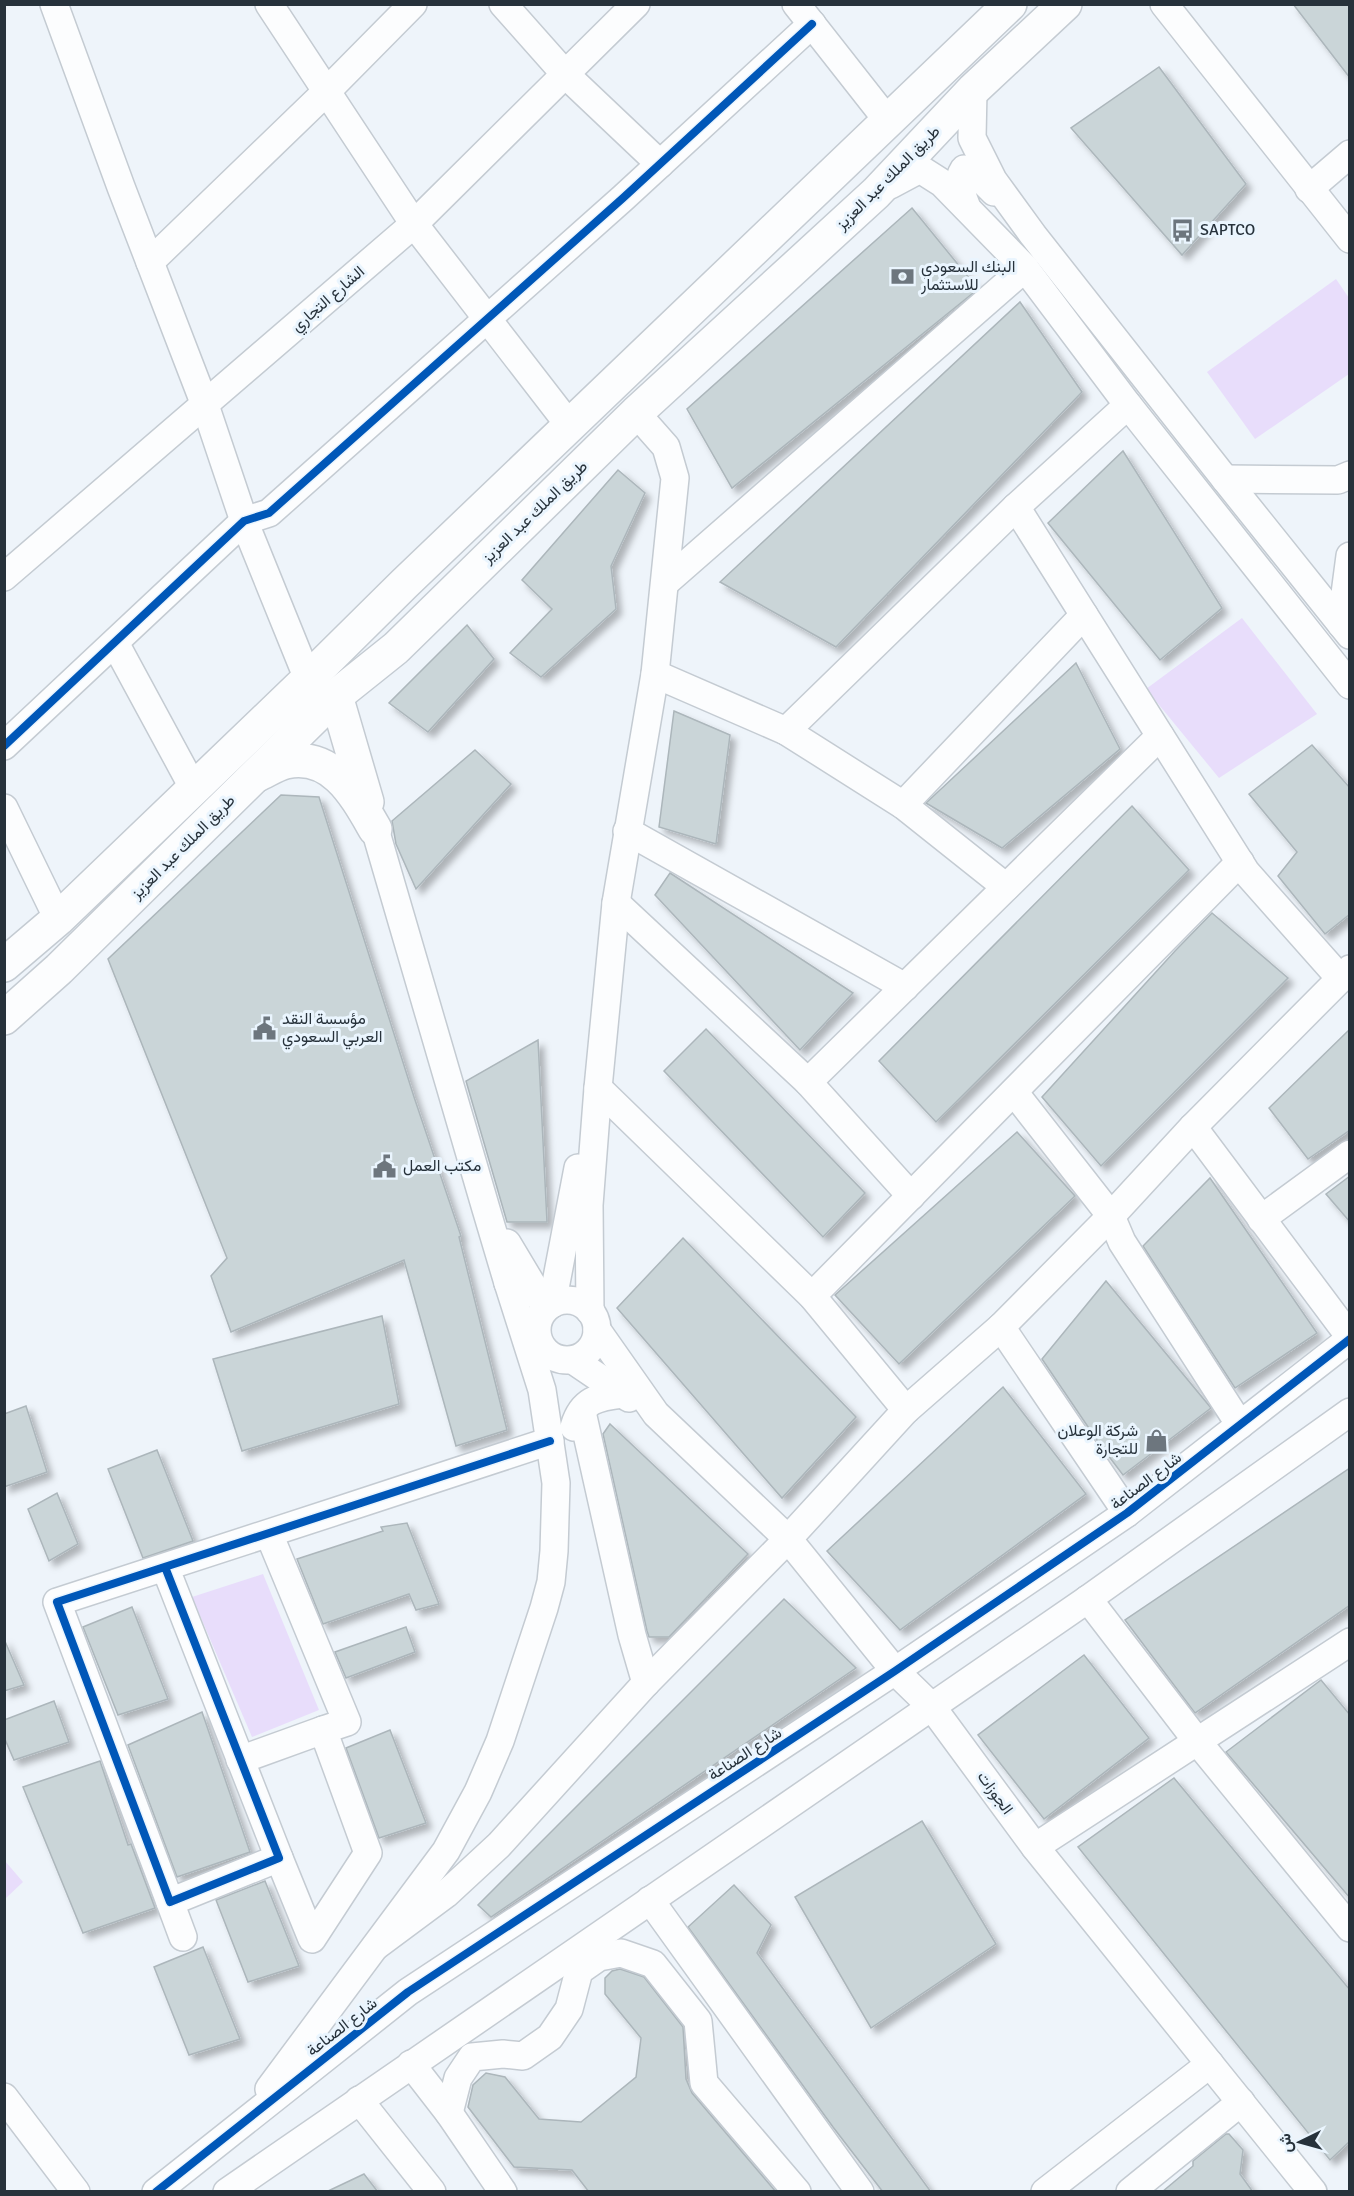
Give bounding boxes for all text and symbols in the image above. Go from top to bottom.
street label: طريق الملك عبد العزيز [831,122,944,235]
bus stop icon: SAPTCO [1169,217,1195,243]
place label: SAPTCO [1200,220,1255,240]
place label: البنك السعودي للاستثمار [920,257,1015,295]
street label: الشارع التجاري [287,262,371,339]
bank icon: البنك السعودي للاستثمار [890,263,916,289]
street label: طريق الملك عبد العزيز [477,456,592,568]
street label: طريق الملك عبد العزيز [126,791,239,904]
place label: مؤسسة النقد العربي السعودي [282,1009,382,1050]
public building icon: مؤسسة النقد العربي السعودي [251,1015,277,1041]
public building icon: مكتب العمل [372,1153,398,1179]
place label: مكتب العمل [403,1156,481,1176]
place label: شركة الوعلان للتجارة [1058,1421,1138,1459]
shop icon: شركة الوعلان للتجارة [1143,1427,1169,1453]
street label: شارع الصناعة [1106,1448,1186,1515]
street label: شارع الصناعة [704,1723,786,1786]
street label: الجوزات [973,1768,1017,1818]
street label: شارع الصناعة [303,1993,382,2062]
north arrow [1270,2112,1330,2172]
text: ش [1275,2133,1297,2154]

